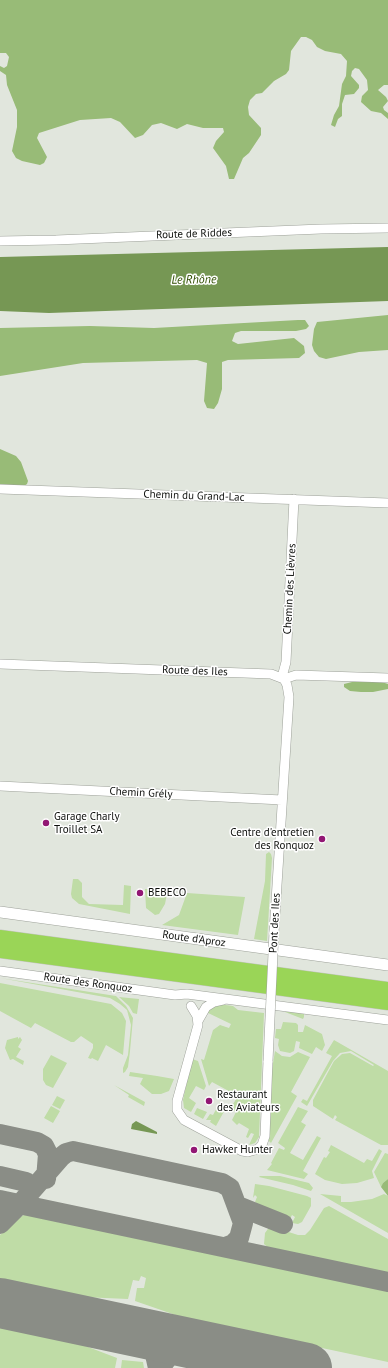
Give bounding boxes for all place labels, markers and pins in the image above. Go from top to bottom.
place label: Garage Charly Troillet SA [54,810,120,836]
marker: Garage Charly Troillet SA [41,818,51,828]
place label: Centre d'entretien des Ronquoz [230,826,314,852]
marker: Centre d'entretien des Ronquoz [317,834,327,844]
place label: BEBECO [148,886,186,900]
marker: BEBECO [135,888,145,898]
place label: Restaurant des Aviateurs [217,1088,279,1114]
marker: Restaurant des Aviateurs [204,1096,214,1106]
place label: Hawker Hunter [202,1143,273,1157]
marker: Hawker Hunter [189,1145,199,1155]

